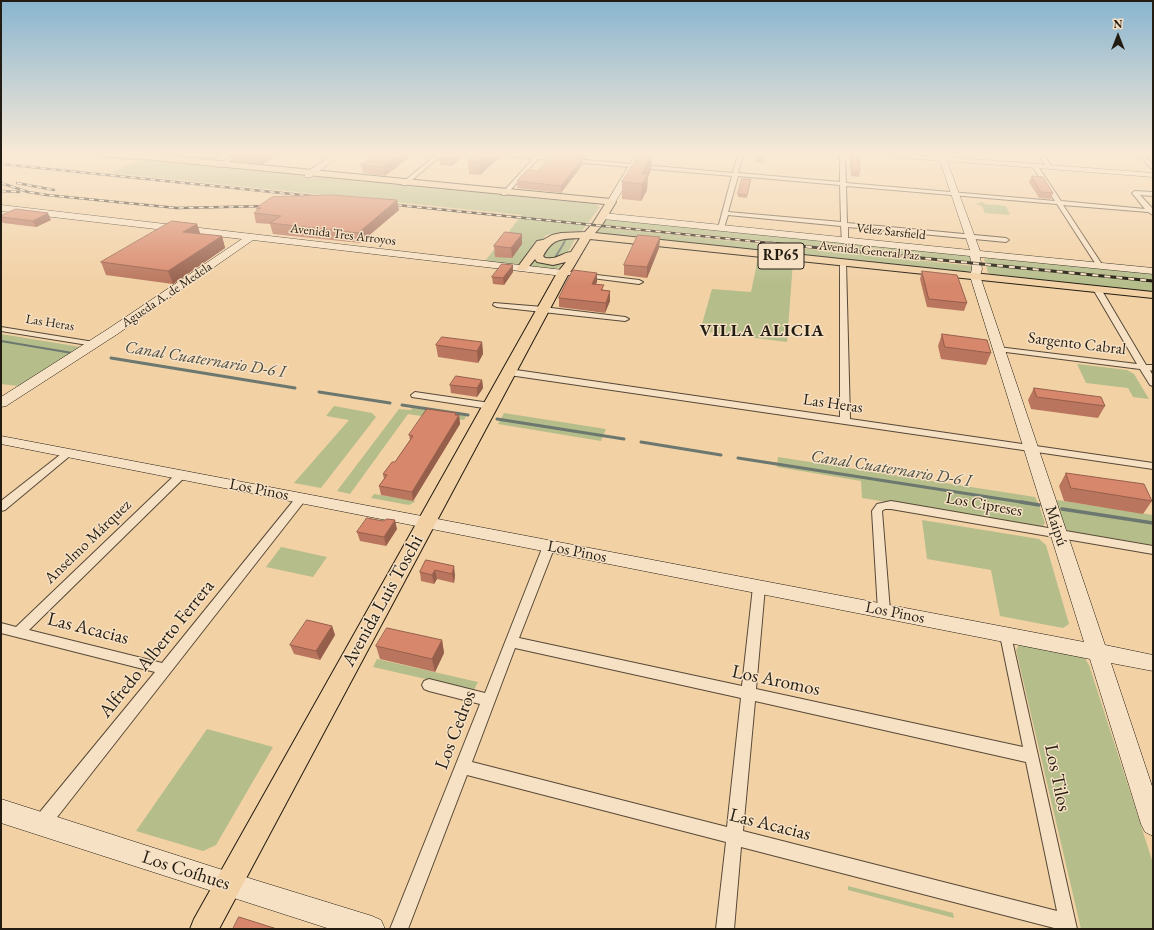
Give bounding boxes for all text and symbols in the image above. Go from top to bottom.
north arrow [1098,16,1138,56]
text: N [1114,17,1122,31]
street label: Avenida Tres Arroyos [289,221,397,249]
street label: Vélez Sarsfield [856,221,926,243]
street label: Avenida General Paz [818,238,920,264]
road number: RP65 [758,243,804,269]
street label: Agueda A. de Medela [119,259,215,331]
street label: Las Heras [25,311,75,335]
district label: VILLA ALICIA [699,321,825,341]
street label: Sargento Cabral [1027,328,1127,360]
water label: Canal Cuaternario D-6 I [123,337,287,383]
street label: Las Heras [802,390,864,418]
water label: Canal Cuaternario D-6 I [809,446,973,492]
street label: Los Pinos [228,475,290,505]
street label: Los Cipreses [944,489,1024,521]
street label: Anselmo Márquez [41,496,135,588]
street label: Maipú [1041,503,1071,549]
street label: Avenida Luis Toschi [337,531,429,671]
street label: Los Pinos [546,537,608,567]
street label: Alfredo Alberto Ferrera [94,575,220,723]
street label: Los Pinos [864,598,926,628]
street label: Las Acacias [45,608,131,650]
street label: Los Aromos [730,661,822,701]
street label: Los Cedros [431,687,481,773]
street label: Los Tilos [1039,742,1075,814]
street label: Las Acacias [727,804,813,846]
street label: Los Coíhues [139,846,233,896]

